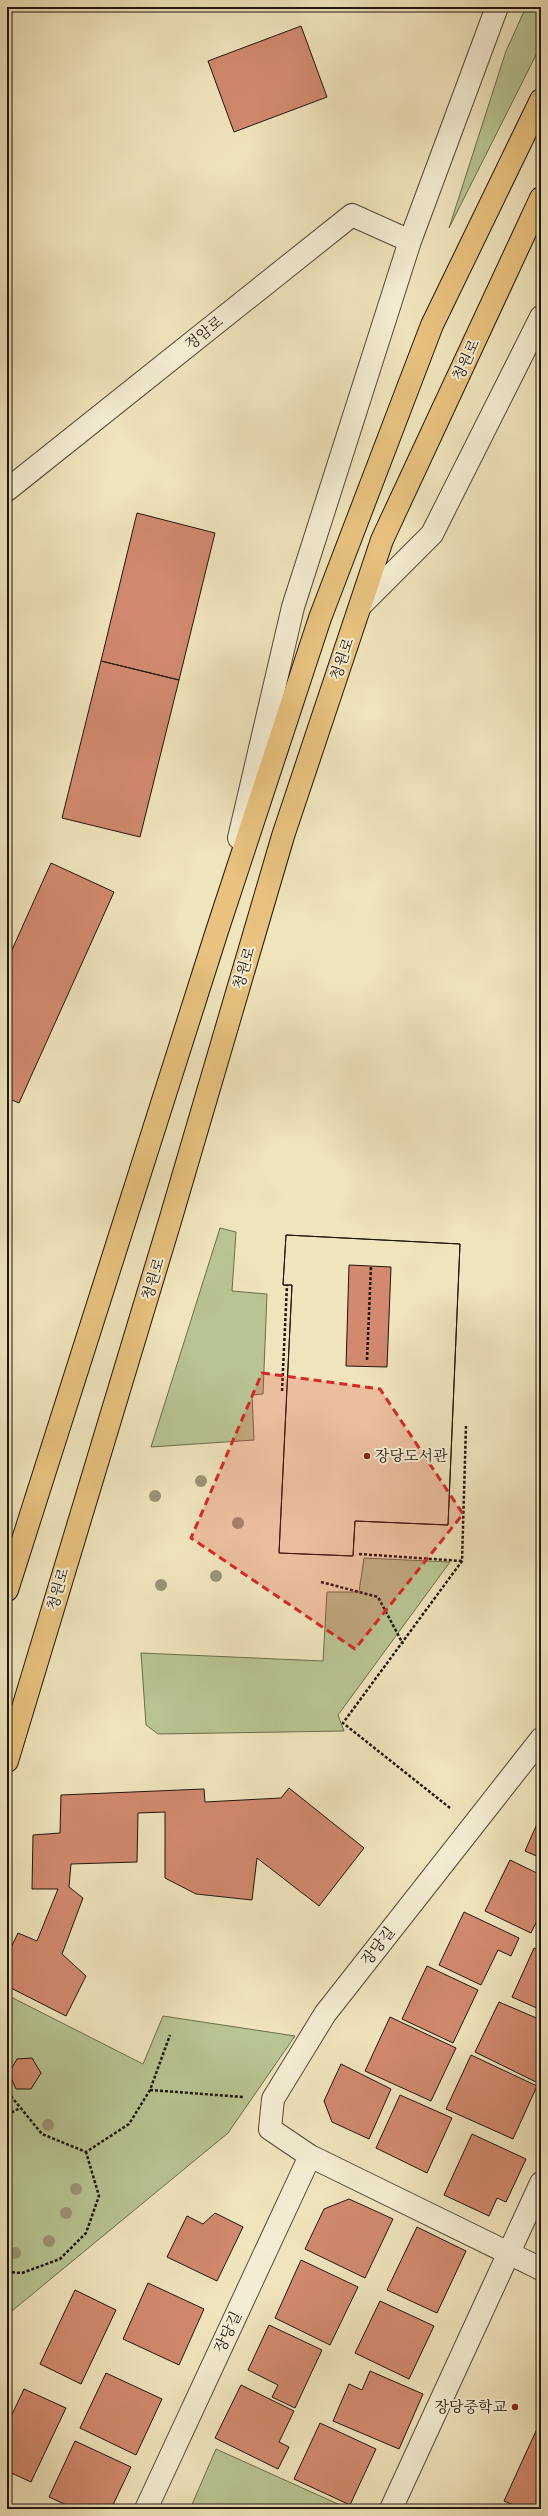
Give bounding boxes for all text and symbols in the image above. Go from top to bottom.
street label: 정암로 [180,310,228,354]
street label: 청원로 [447,335,484,384]
street label: 청원로 [325,634,359,683]
street label: 청원로 [227,944,260,992]
street label: 청원로 [136,1255,169,1303]
place label: 장당도서관 [375,1445,448,1466]
marker: 장당도서관 [362,1451,372,1461]
street label: 청원로 [41,1565,74,1613]
street label: 장당길 [356,1922,399,1969]
street label: 장당길 [209,2308,246,2356]
place label: 장당중학교 [435,2396,508,2417]
marker: 장당중학교 [510,2402,520,2412]

